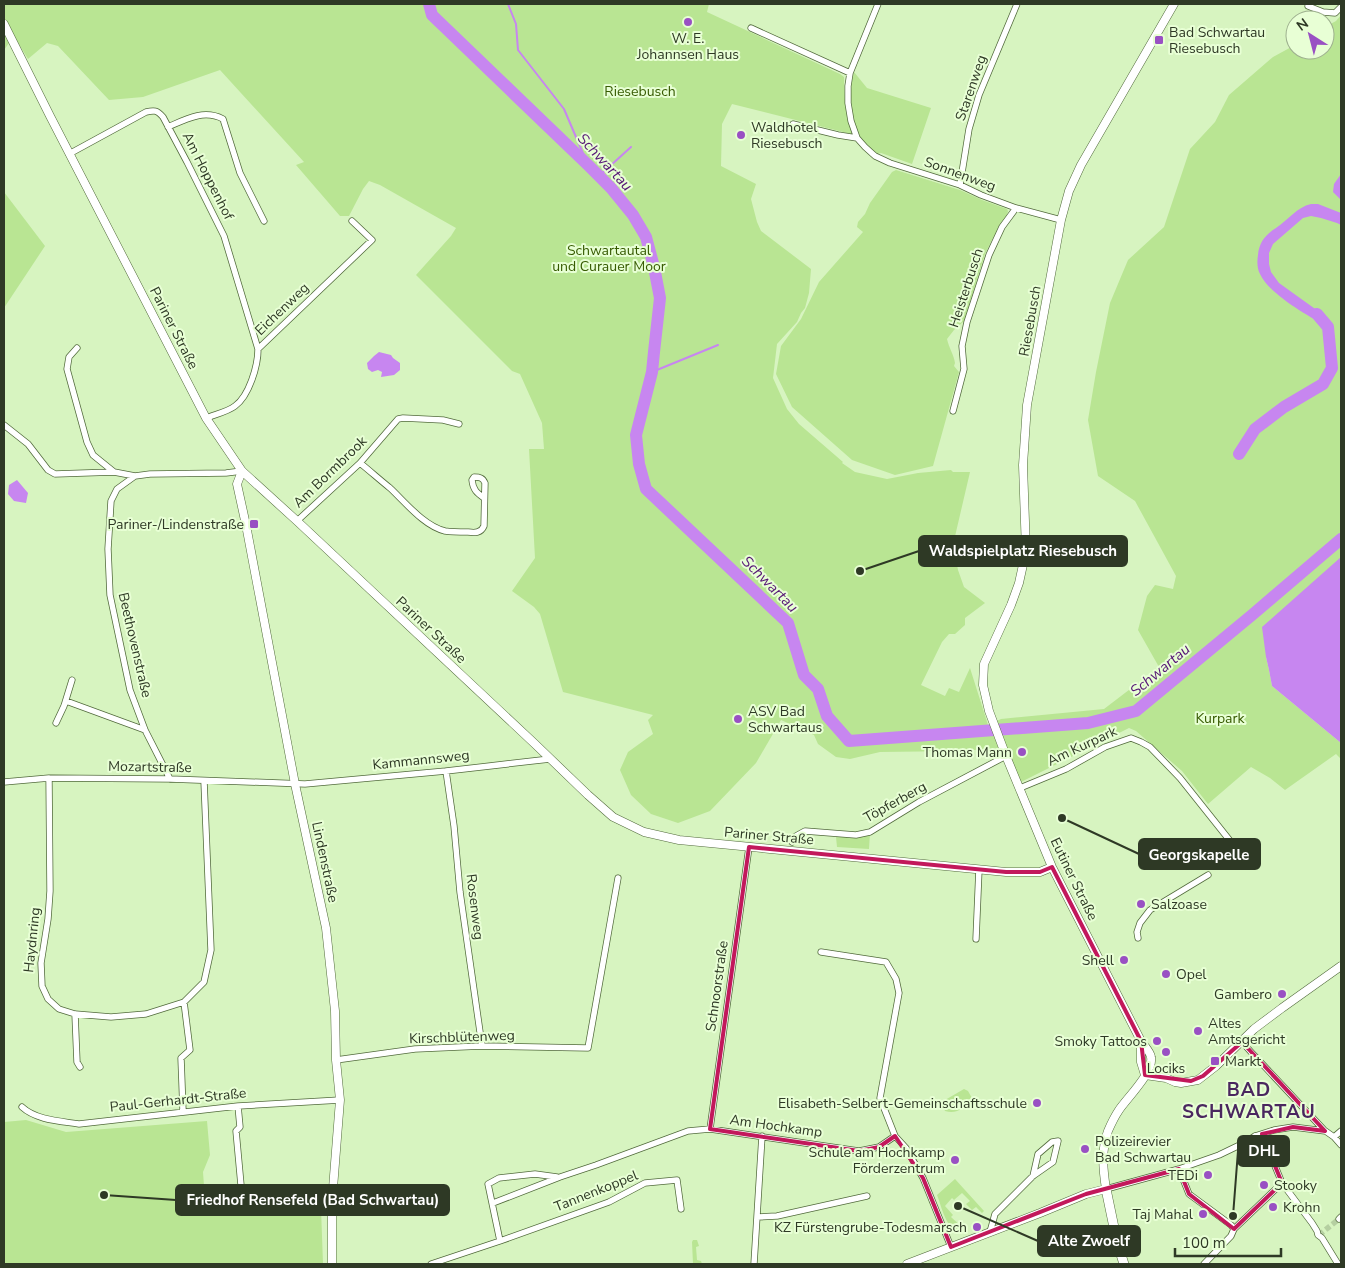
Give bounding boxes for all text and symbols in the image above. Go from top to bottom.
north arrow [1285,10,1335,60]
text: N [1293,14,1312,36]
marker: W. E. Johannsen Haus [682,16,694,28]
place label: Bad Schwartau Riesebusch [1169,23,1265,58]
place label: W. E. Johannsen Haus [636,29,739,64]
marker: Bad Schwartau Riesebusch [1153,34,1165,46]
street label: Starenweg [951,53,991,123]
park label: Riesebusch [604,82,676,101]
place label: Waldhotel Riesebusch [751,118,822,153]
street label: Am Hoppenhof [178,129,238,224]
water label: Schwartau [573,129,637,195]
marker: Waldhotel Riesebusch [735,129,747,141]
street label: Sonnenweg [922,152,998,196]
park label: Schwartautal und Curauer Moor [552,241,666,276]
street label: Heisterbusch [944,246,988,330]
street label: Eichenweg [251,278,313,340]
street label: Pariner Straße [145,284,203,372]
street label: Riesebusch [1014,284,1046,358]
street label: Am Bormbrook [289,431,372,512]
place label: Pariner-/Lindenstraße [107,515,244,534]
marker: Pariner-/Lindenstraße [248,518,260,530]
callout: Waldspielplatz Riesebusch [919,536,1127,566]
text: Waldspielplatz Riesebusch [929,541,1117,561]
water label: Schwartau [737,551,803,617]
street label: Beethovenstraße [114,591,156,699]
street label: Pariner Straße [392,592,470,668]
water label: Schwartau [1126,639,1194,701]
place label: ASV Bad Schwartaus [748,702,823,737]
park label: Kurpark [1195,709,1246,728]
marker: ASV Bad Schwartaus [732,713,744,725]
street label: Am Kurpark [1044,721,1121,770]
place label: Thomas Mann [923,743,1012,762]
street label: Kammannsweg [372,745,470,775]
marker: Thomas Mann [1016,746,1028,758]
street label: Mozartstraße [108,757,192,777]
street label: Töpferberg [860,777,930,827]
street label: Lindenstraße [307,820,343,904]
street label: Pariner Straße [723,823,815,849]
street label: Eutiner Straße [1046,834,1102,924]
callout: Georgskapelle [1139,839,1260,869]
text: Georgskapelle [1149,845,1249,865]
street label: Rosenweg [462,873,488,941]
place label: Salzoase [1151,895,1207,914]
marker: Salzoase [1135,898,1147,910]
street label: Haydnring [19,906,45,974]
street label: Schnoorstraße [701,939,733,1033]
place label: Shell [1082,951,1115,970]
marker: Shell [1118,954,1130,966]
place label: Opel [1176,965,1207,984]
marker: Opel [1160,968,1172,980]
place label: Gambero [1214,985,1272,1004]
marker: Gambero [1276,988,1288,1000]
place label: Altes Amtsgericht [1208,1014,1285,1049]
marker: Altes Amtsgericht [1192,1025,1204,1037]
street label: Kirschblütenweg [409,1026,515,1048]
place label: Smoky Tattoos [1054,1032,1147,1051]
marker: Smoky Tattoos [1151,1035,1163,1047]
marker: Lociks [1160,1046,1172,1058]
place label: Markt [1225,1052,1261,1071]
marker: Markt [1209,1055,1221,1067]
place label: Lociks [1147,1059,1186,1078]
district label: BAD SCHWARTAU [1182,1077,1316,1125]
street label: Paul-Gerhardt-Straße [109,1083,247,1117]
place label: Elisabeth-Selbert-Gemeinschaftsschule [778,1094,1027,1113]
marker: Elisabeth-Selbert-Gemeinschaftsschule [1031,1097,1043,1109]
street label: Am Hochkamp [729,1110,823,1142]
place label: Polizeirevier Bad Schwartau [1095,1132,1191,1167]
callout: DHL [1238,1136,1289,1166]
text: DHL [1248,1141,1280,1161]
place label: Schule am Hochkamp Förderzentrum [809,1143,945,1178]
marker: Polizeirevier Bad Schwartau [1079,1143,1091,1155]
marker: Schule am Hochkamp Förderzentrum [949,1154,961,1166]
street label: Tannenkoppel [551,1165,641,1216]
place label: TEDi [1168,1166,1198,1185]
marker: TEDi [1202,1169,1214,1181]
place label: Stooky [1274,1176,1318,1195]
marker: Stooky [1258,1179,1270,1191]
callout: Friedhof Rensefeld (Bad Schwartau) [176,1185,449,1215]
text: Friedhof Rensefeld (Bad Schwartau) [187,1190,439,1210]
place label: Krohn [1283,1198,1320,1217]
marker: Krohn [1267,1201,1279,1213]
place label: Taj Mahal [1132,1205,1194,1224]
marker: Taj Mahal [1197,1208,1209,1220]
place label: KZ Fürstengrube-Todesmarsch [774,1218,967,1237]
marker: KZ Fürstengrube-Todesmarsch [971,1221,983,1233]
callout: Alte Zwoelf [1038,1226,1140,1256]
scale bar [1175,1226,1281,1258]
text: Alte Zwoelf [1048,1231,1130,1251]
text: 100 m [1182,1233,1226,1253]

